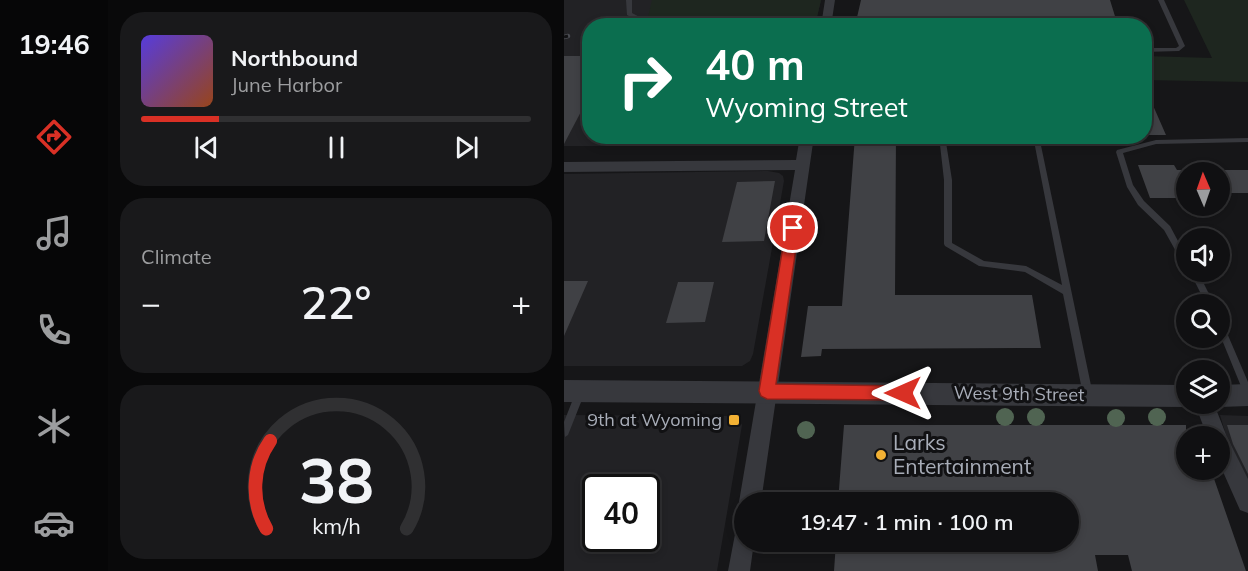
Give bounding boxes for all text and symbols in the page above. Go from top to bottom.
text: 19:46 [18,27,90,61]
text: 40 m [705,38,805,91]
icon: right [606,42,684,120]
text: Northbound [231,44,358,72]
text: June Harbor [231,72,342,97]
text: Wyoming Street [705,90,908,124]
icon: directions [33,116,75,158]
icon: previous [190,131,223,164]
icon: pause [320,131,353,164]
icon: next [450,131,483,164]
north arrow [1176,162,1230,216]
map controls [1176,162,1230,480]
pin [767,202,818,253]
icon: arrive [776,211,809,244]
icon: music [33,212,75,254]
button: sound [1176,228,1230,282]
text: Climate [141,244,212,269]
text: 22° [301,274,371,330]
text: − [141,282,161,323]
text: + [511,282,531,323]
button: search [1176,294,1230,348]
icon: phone [33,309,75,351]
button: layers [1176,360,1230,414]
position arrow [871,361,935,425]
street label: West 9th Street [953,381,1085,406]
icon: climate [33,405,75,447]
place label: 9th at Wyoming [587,408,722,431]
marker: 9th at Wyoming [727,413,741,427]
button: + [1176,426,1230,480]
place label: Larks Entertainment [893,429,1031,479]
text: 38 [299,440,373,519]
marker: Larks Entertainment [874,448,888,462]
speed limit sign: 40 [582,474,660,552]
icon: car [33,502,75,544]
text: 19:47 · 1 min · 100 m [799,508,1014,536]
text: km/h [312,512,360,539]

